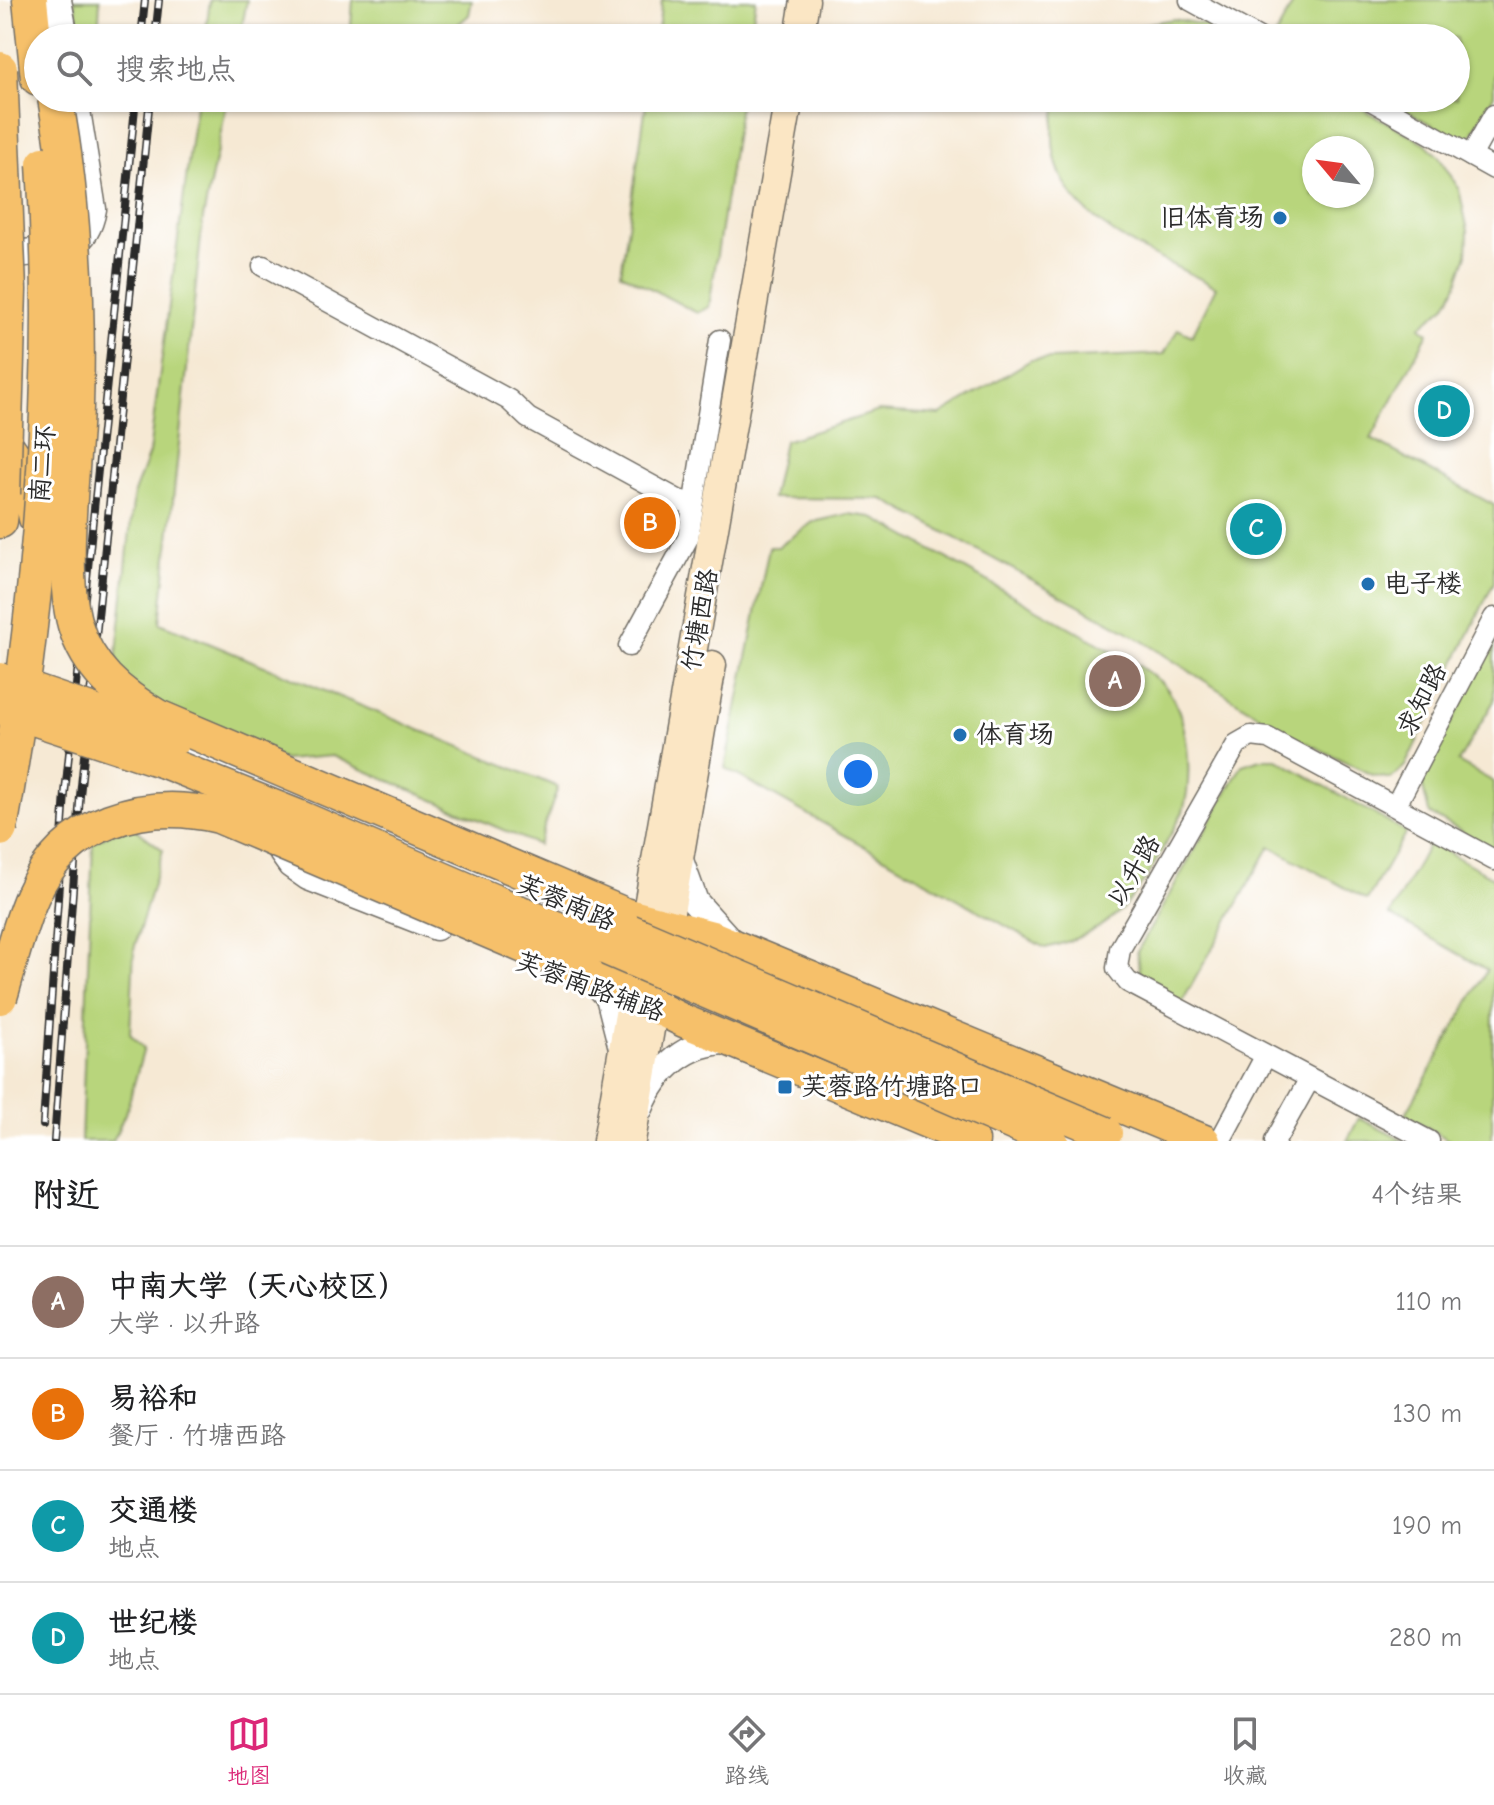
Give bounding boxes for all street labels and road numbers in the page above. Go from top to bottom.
street label: 南二环 [25,424,61,504]
street label: 竹塘西路 [676,566,724,674]
street label: 求知路 [1391,658,1453,742]
street label: 以升路 [1102,830,1166,912]
street label: 芙蓉南路 [512,869,620,937]
street label: 芙蓉南路辅路 [512,946,668,1028]

